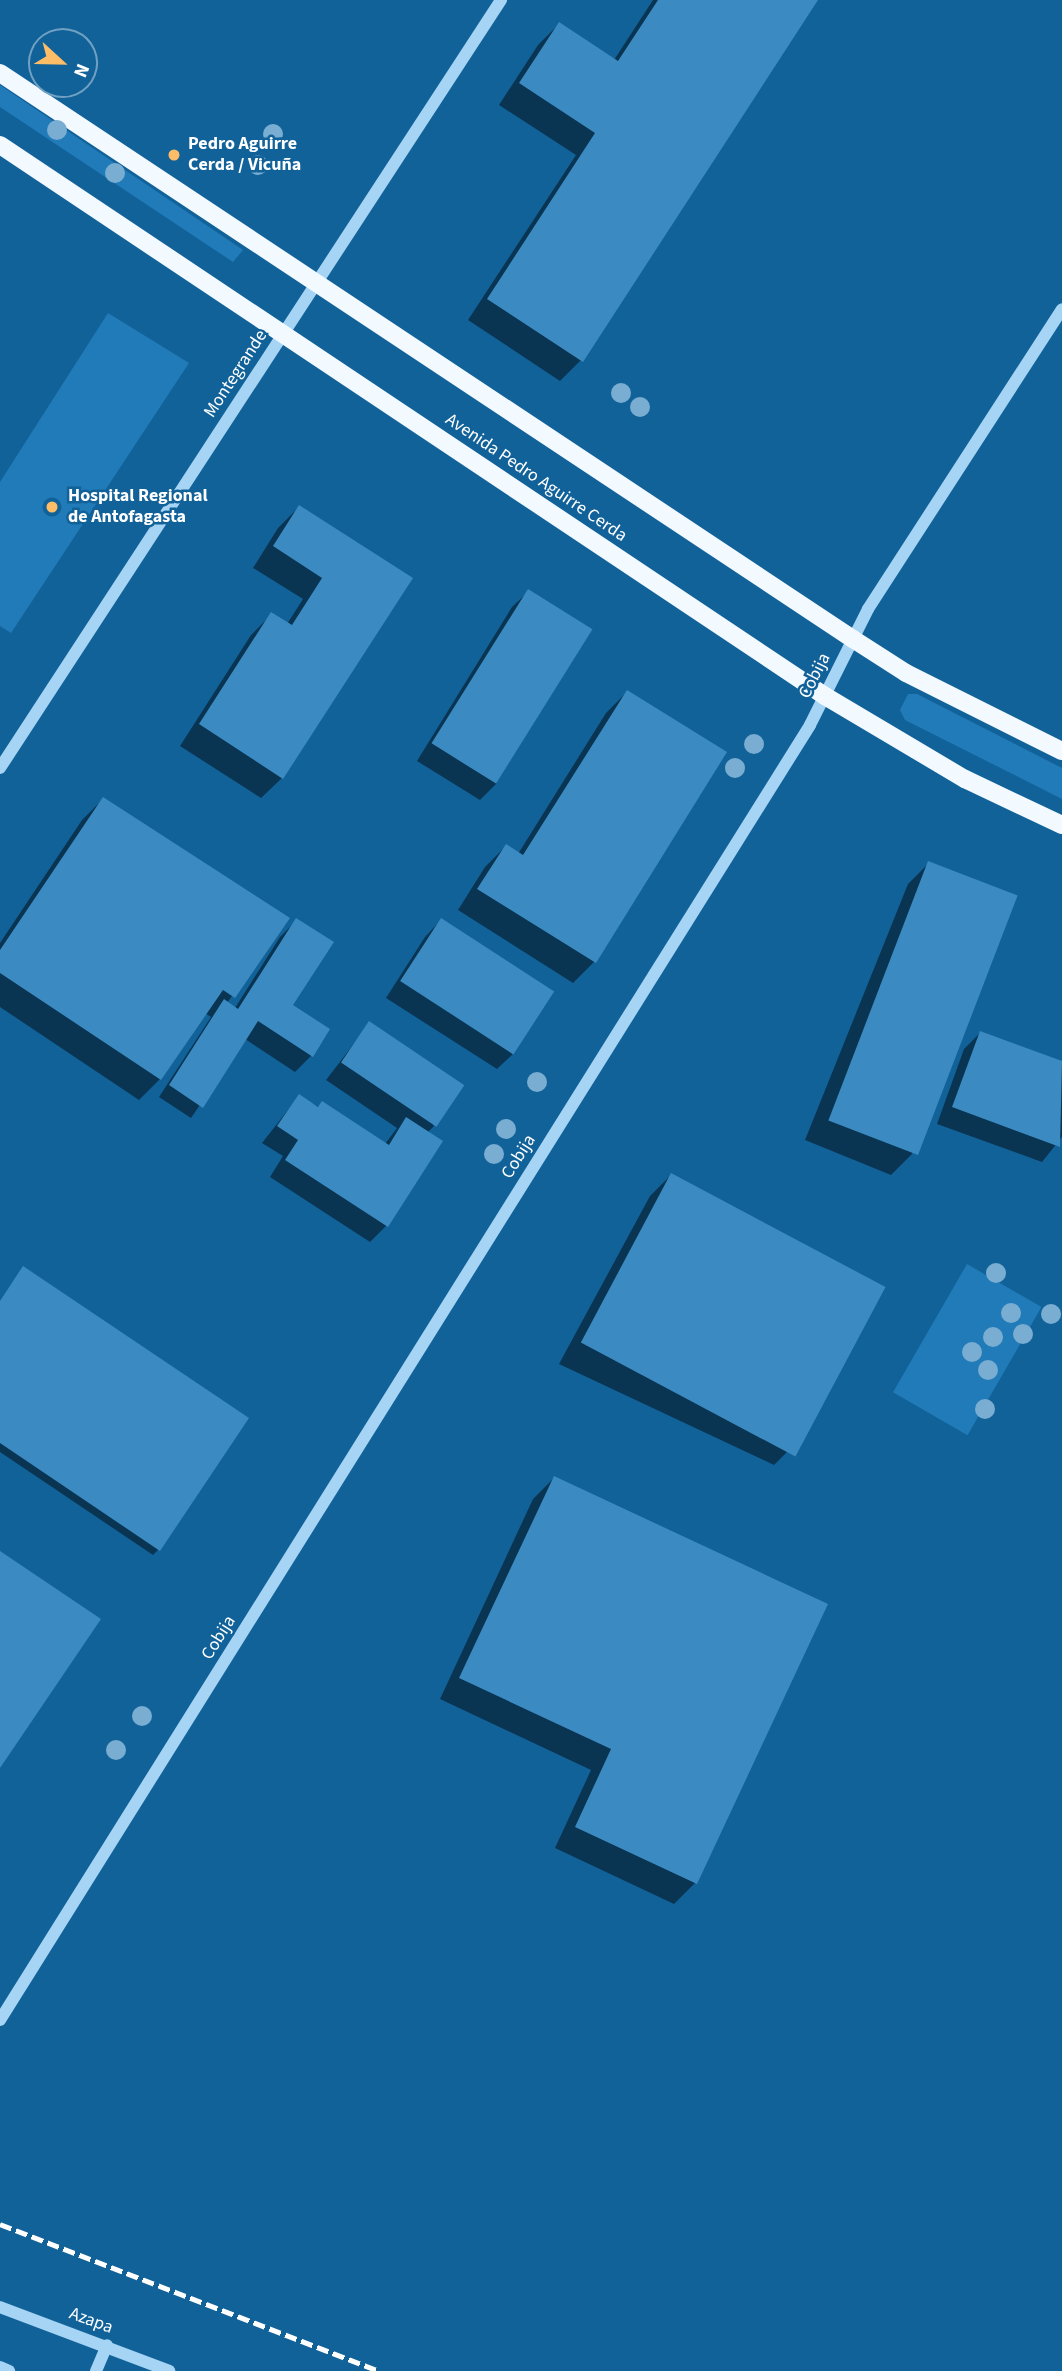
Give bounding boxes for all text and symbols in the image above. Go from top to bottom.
north arrow [28,28,98,98]
text: N [66,59,96,81]
place label: Pedro Aguirre Cerda / Vicuña [188,134,301,176]
marker: Pedro Aguirre Cerda / Vicuña [166,147,182,163]
street label: Montegrande [200,326,272,422]
street label: Avenida Pedro Aguirre Cerda [441,409,631,547]
place label: Hospital Regional de Antofagasta [68,486,208,528]
marker: Hospital Regional de Antofagasta [42,497,62,517]
street label: Cobija [794,650,836,702]
street label: Cobija [497,1131,541,1183]
street label: Cobija [197,1612,241,1664]
street label: Azapa [66,2303,116,2339]

